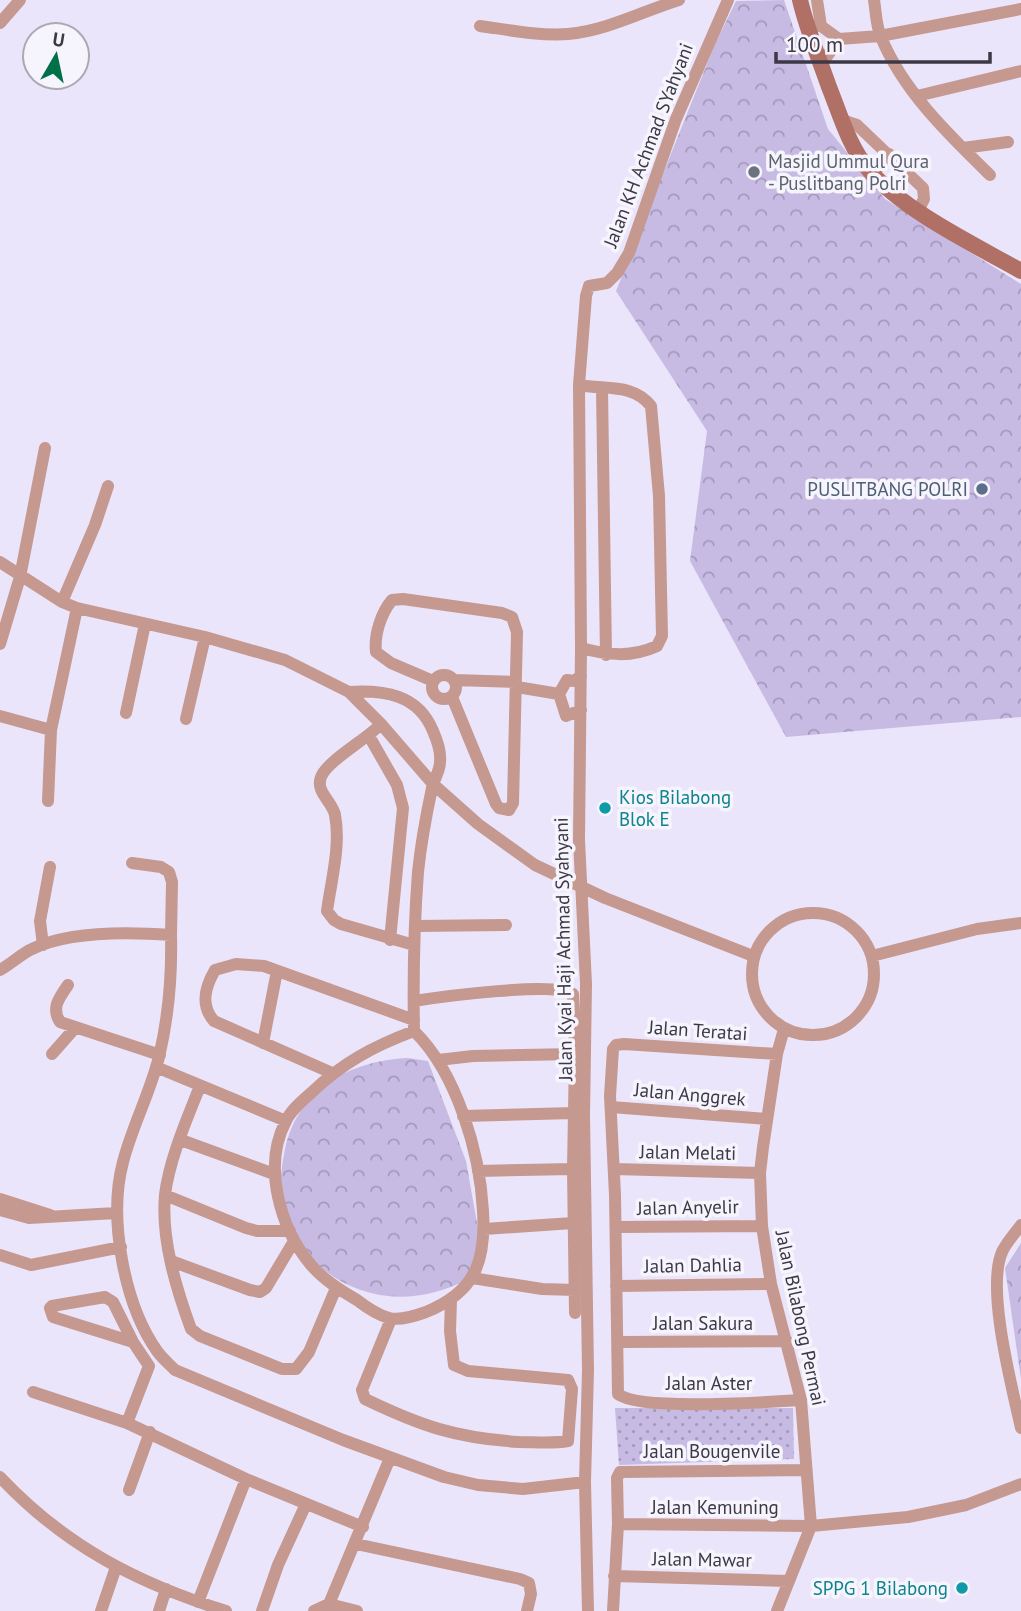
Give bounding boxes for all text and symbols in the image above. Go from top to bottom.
north arrow [21,21,91,91]
scale bar [776,21,990,65]
text: U [51,26,66,52]
text: 100 m [786,31,843,58]
street label: Jalan KH Achmad SYahyani [598,39,698,252]
place label: Masjid Ummul Qura - Puslitbang Polri [768,149,929,195]
marker: Masjid Ummul Qura - Puslitbang Polri [746,164,762,180]
place label: PUSLITBANG POLRI [807,477,968,501]
marker: PUSLITBANG POLRI [974,481,990,497]
place label: Kios Bilabong Blok E [619,785,731,831]
marker: Kios Bilabong Blok E [597,800,613,816]
street label: Jalan Kyai Haji Achmad Syahyani [549,817,577,1082]
street label: Jalan Teratai [647,1014,748,1045]
street label: Jalan Anggrek [632,1077,747,1111]
street label: Jalan Melati [639,1139,736,1165]
street label: Jalan Anyelir [636,1194,740,1220]
street label: Jalan Bilabong Permai [770,1227,831,1408]
street label: Jalan Dahlia [643,1252,742,1278]
street label: Jalan Sakura [652,1311,753,1335]
street label: Jalan Aster [665,1371,753,1395]
street label: Jalan Bougenvile [643,1439,780,1463]
street label: Jalan Kemuning [650,1495,779,1519]
street label: Jalan Mawar [651,1546,753,1572]
place label: SPPG 1 Bilabong [813,1576,948,1600]
marker: SPPG 1 Bilabong [954,1580,970,1596]

